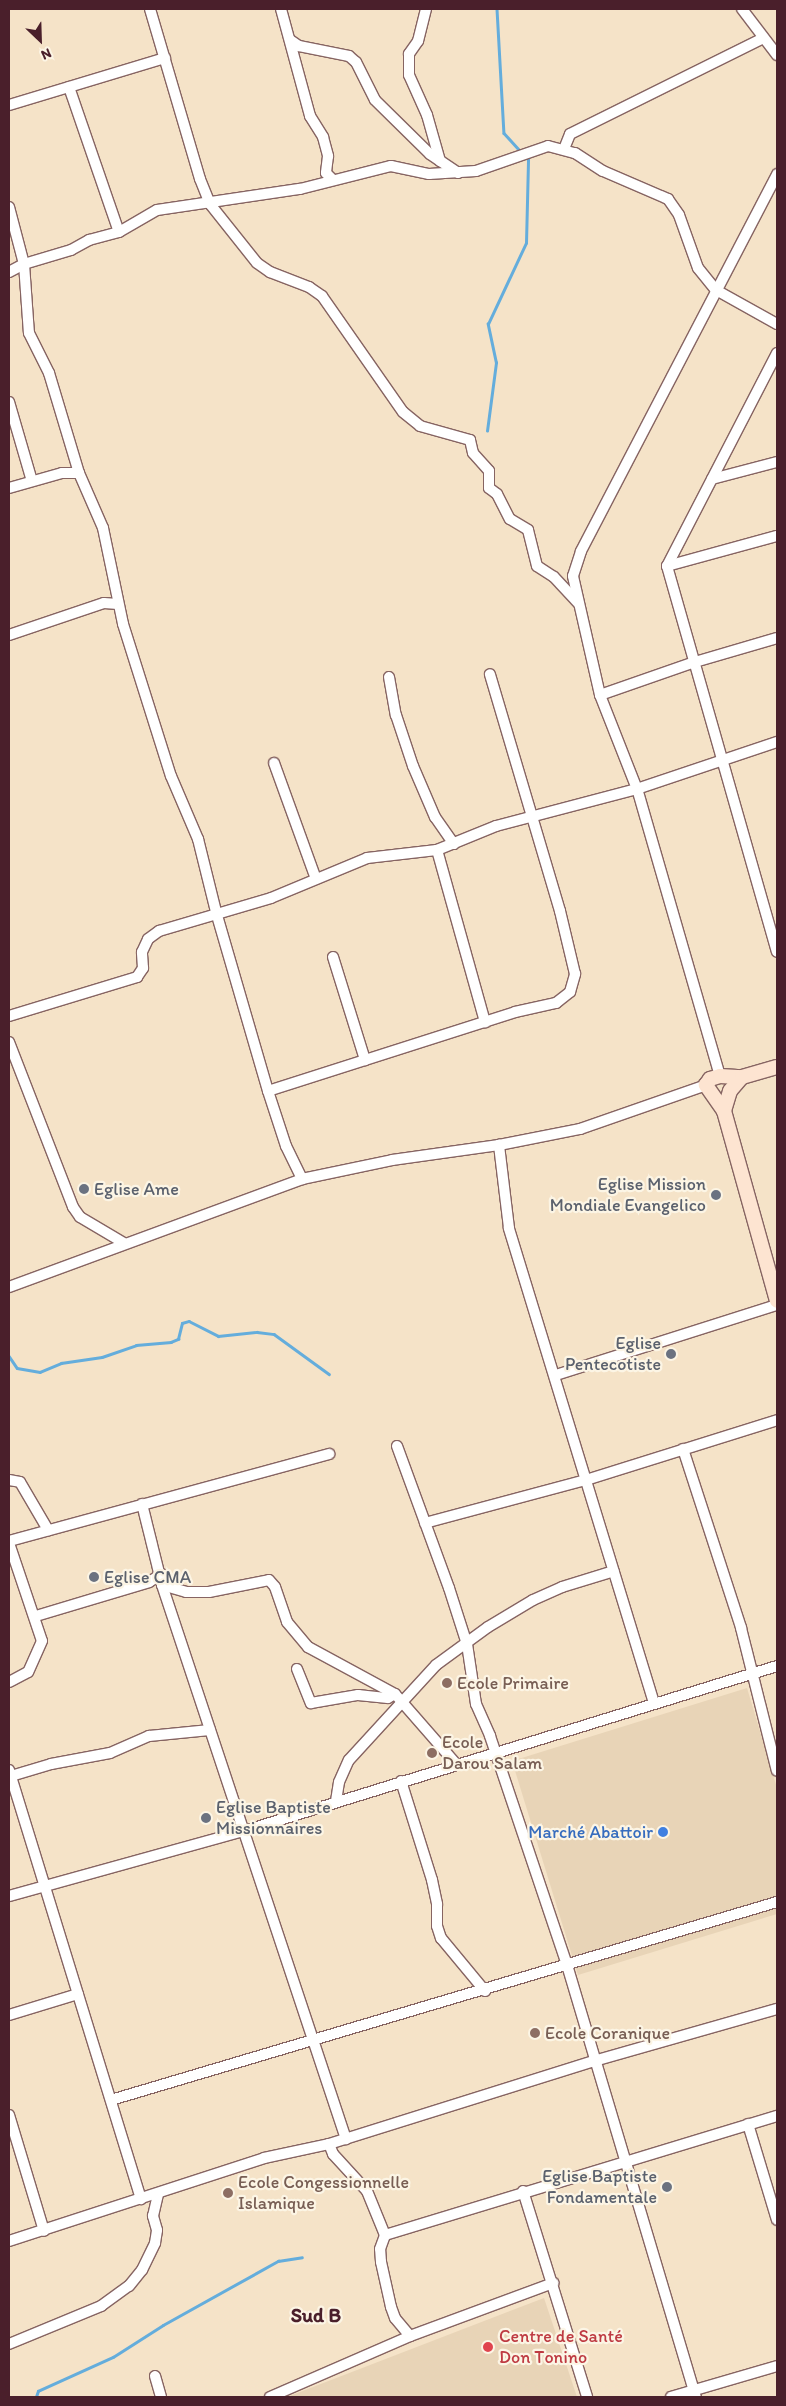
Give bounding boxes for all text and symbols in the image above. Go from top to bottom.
north arrow [15,15,65,65]
text: N [39,44,54,64]
place label: Eglise Mission Mondiale Evangelico [549,1174,706,1216]
place label: Eglise Ame [94,1178,179,1200]
marker: Eglise Ame [78,1183,90,1195]
marker: Eglise Mission Mondiale Evangelico [710,1189,722,1201]
place label: Eglise Pentecotiste [565,1333,661,1376]
marker: Eglise Pentecotiste [665,1348,677,1360]
place label: Eglise CMA [104,1566,191,1588]
marker: Eglise CMA [88,1571,100,1583]
place label: Ecole Primaire [457,1672,568,1694]
marker: Ecole Primaire [441,1677,453,1689]
place label: Ecole Darou Salam [442,1732,542,1775]
marker: Ecole Darou Salam [426,1747,438,1759]
place label: Eglise Baptiste Missionnaires [216,1797,331,1840]
marker: Eglise Baptiste Missionnaires [200,1812,212,1824]
place label: Marché Abattoir [528,1821,653,1843]
marker: Marché Abattoir [657,1826,669,1838]
place label: Ecole Coranique [545,2022,669,2044]
marker: Ecole Coranique [529,2027,541,2039]
place label: Eglise Baptiste Fondamentale [542,2166,657,2208]
place label: Ecole Congessionnelle Islamique [238,2172,409,2214]
marker: Eglise Baptiste Fondamentale [661,2181,673,2193]
marker: Ecole Congessionnelle Islamique [222,2187,234,2199]
district label: Sud B [291,2303,341,2327]
place label: Centre de Santé Don Tonino [499,2326,623,2368]
marker: Centre de Santé Don Tonino [481,2340,495,2354]

